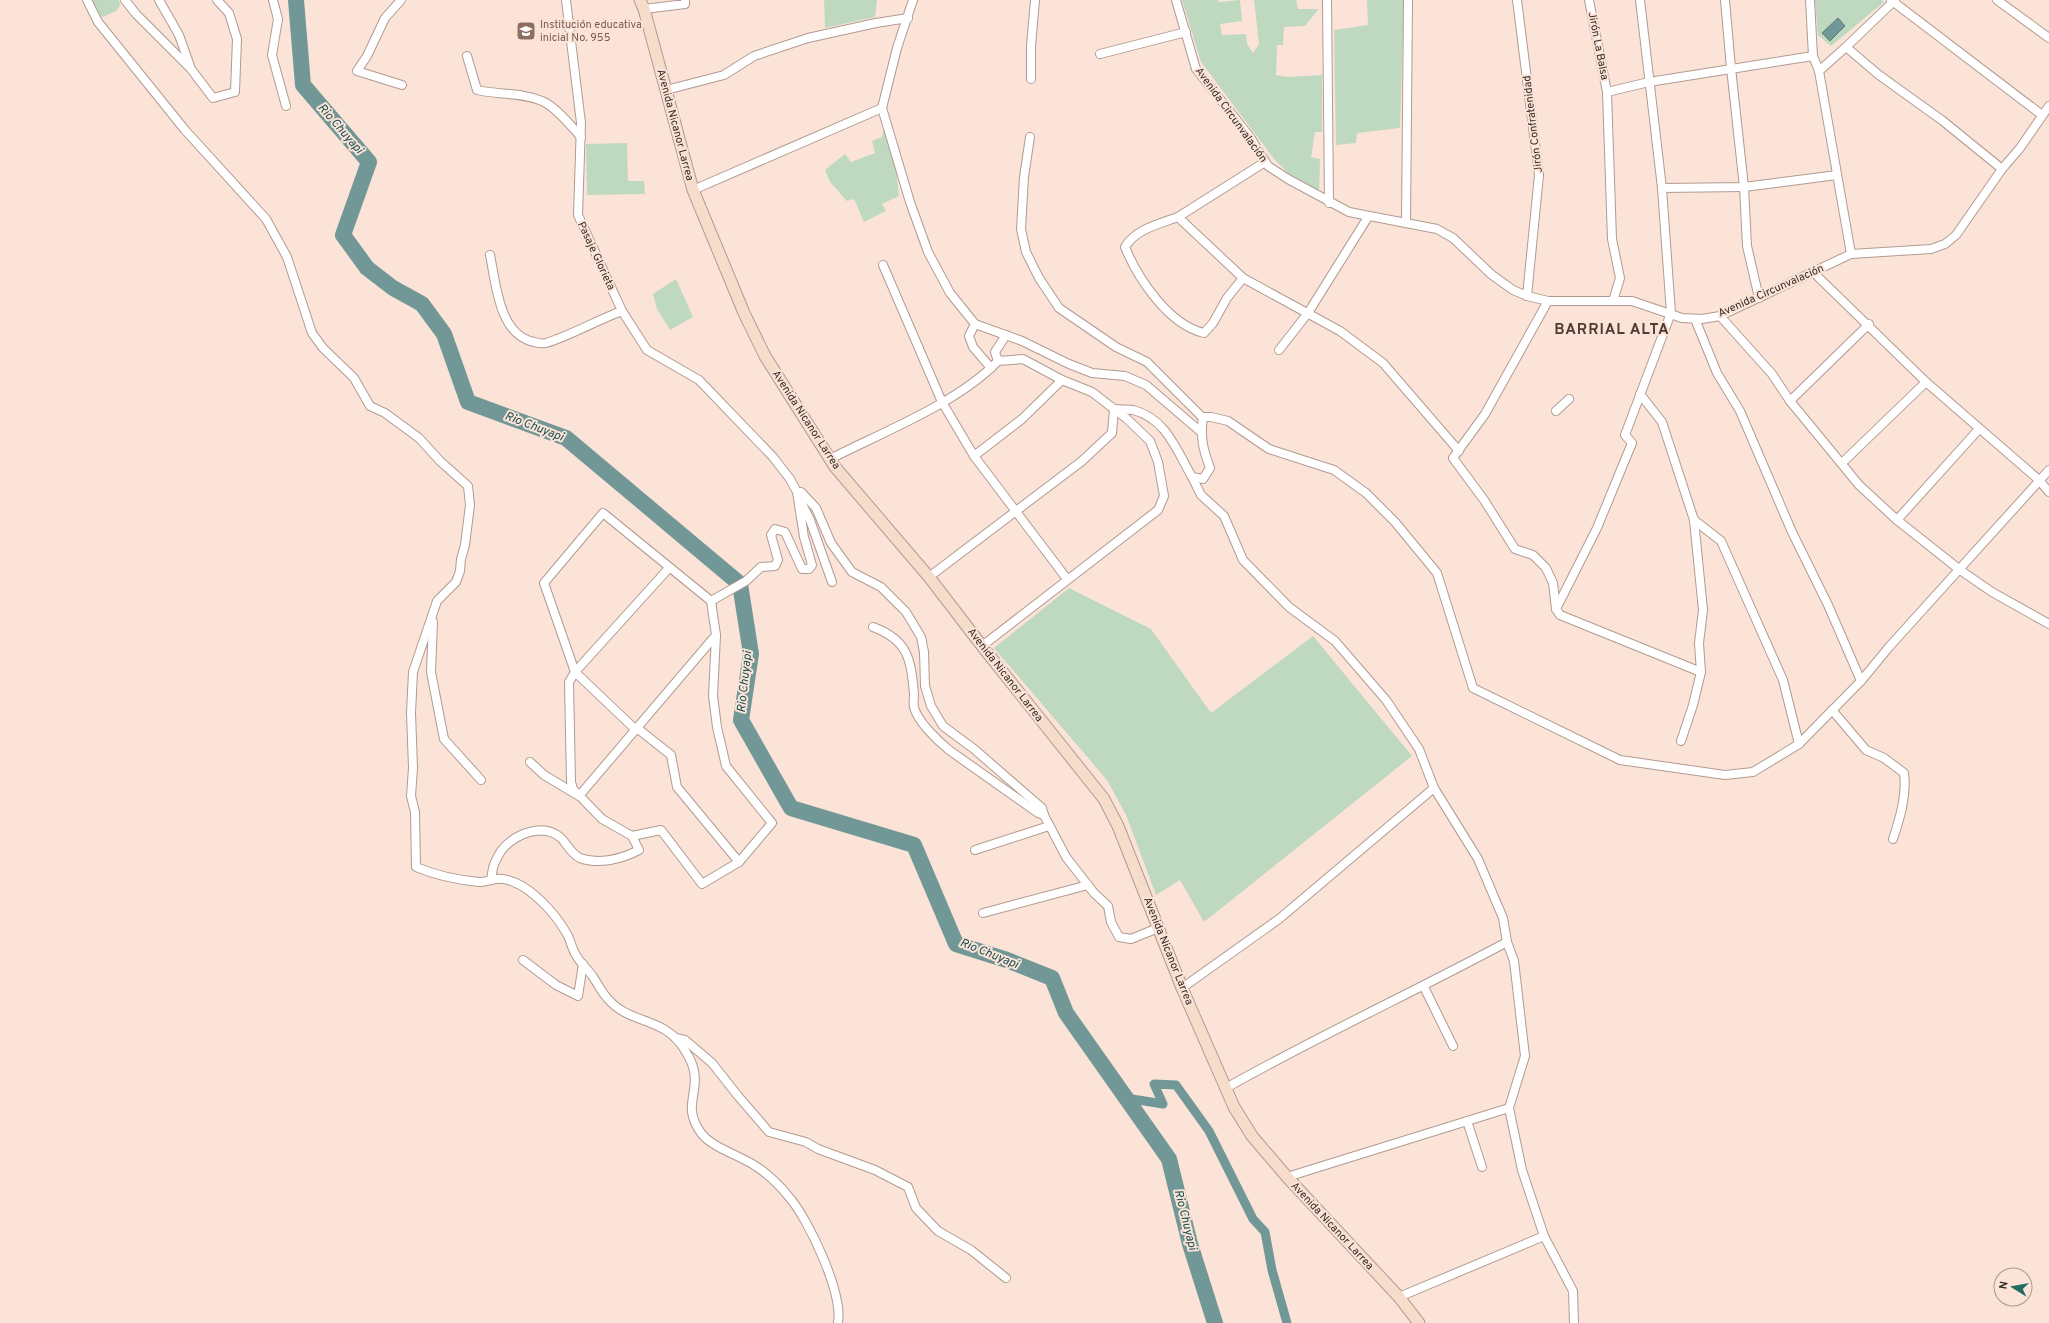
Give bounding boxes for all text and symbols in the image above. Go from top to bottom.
street label: Jirón La Balsa [1585,11,1612,81]
place label: Institución educativa inicial No. 955 [540,18,642,45]
school or university icon: Institución educativa inicial No. 955 [515,20,537,42]
street label: Avenida Circunvalación [1192,65,1270,165]
street label: Avenida Nicanor Larrea [653,68,697,183]
street label: Jirón Confratenidad [1520,75,1546,173]
water label: Rio Chuyapi [314,100,367,158]
street label: Pasaje Glorieta [574,219,618,293]
street label: Avenida Circunvalación [1716,261,1826,321]
district label: BARRIAL ALTA [1554,321,1670,340]
street label: Avenida Nicanor Larrea [769,368,843,472]
water label: Rio Chuyapi [502,408,567,446]
street label: Avenida Nicanor Larrea [964,625,1046,725]
water label: Rio Chuyapi [734,649,756,714]
street label: Avenida Nicanor Larrea [1140,895,1196,1007]
water label: Rio Chuyapi [957,935,1022,973]
street label: Avenida Nicanor Larrea [1288,1179,1377,1273]
water label: Rio Chuyapi [1170,1188,1200,1253]
north arrow [1993,1267,2033,1307]
text: N [1997,1280,2012,1290]

